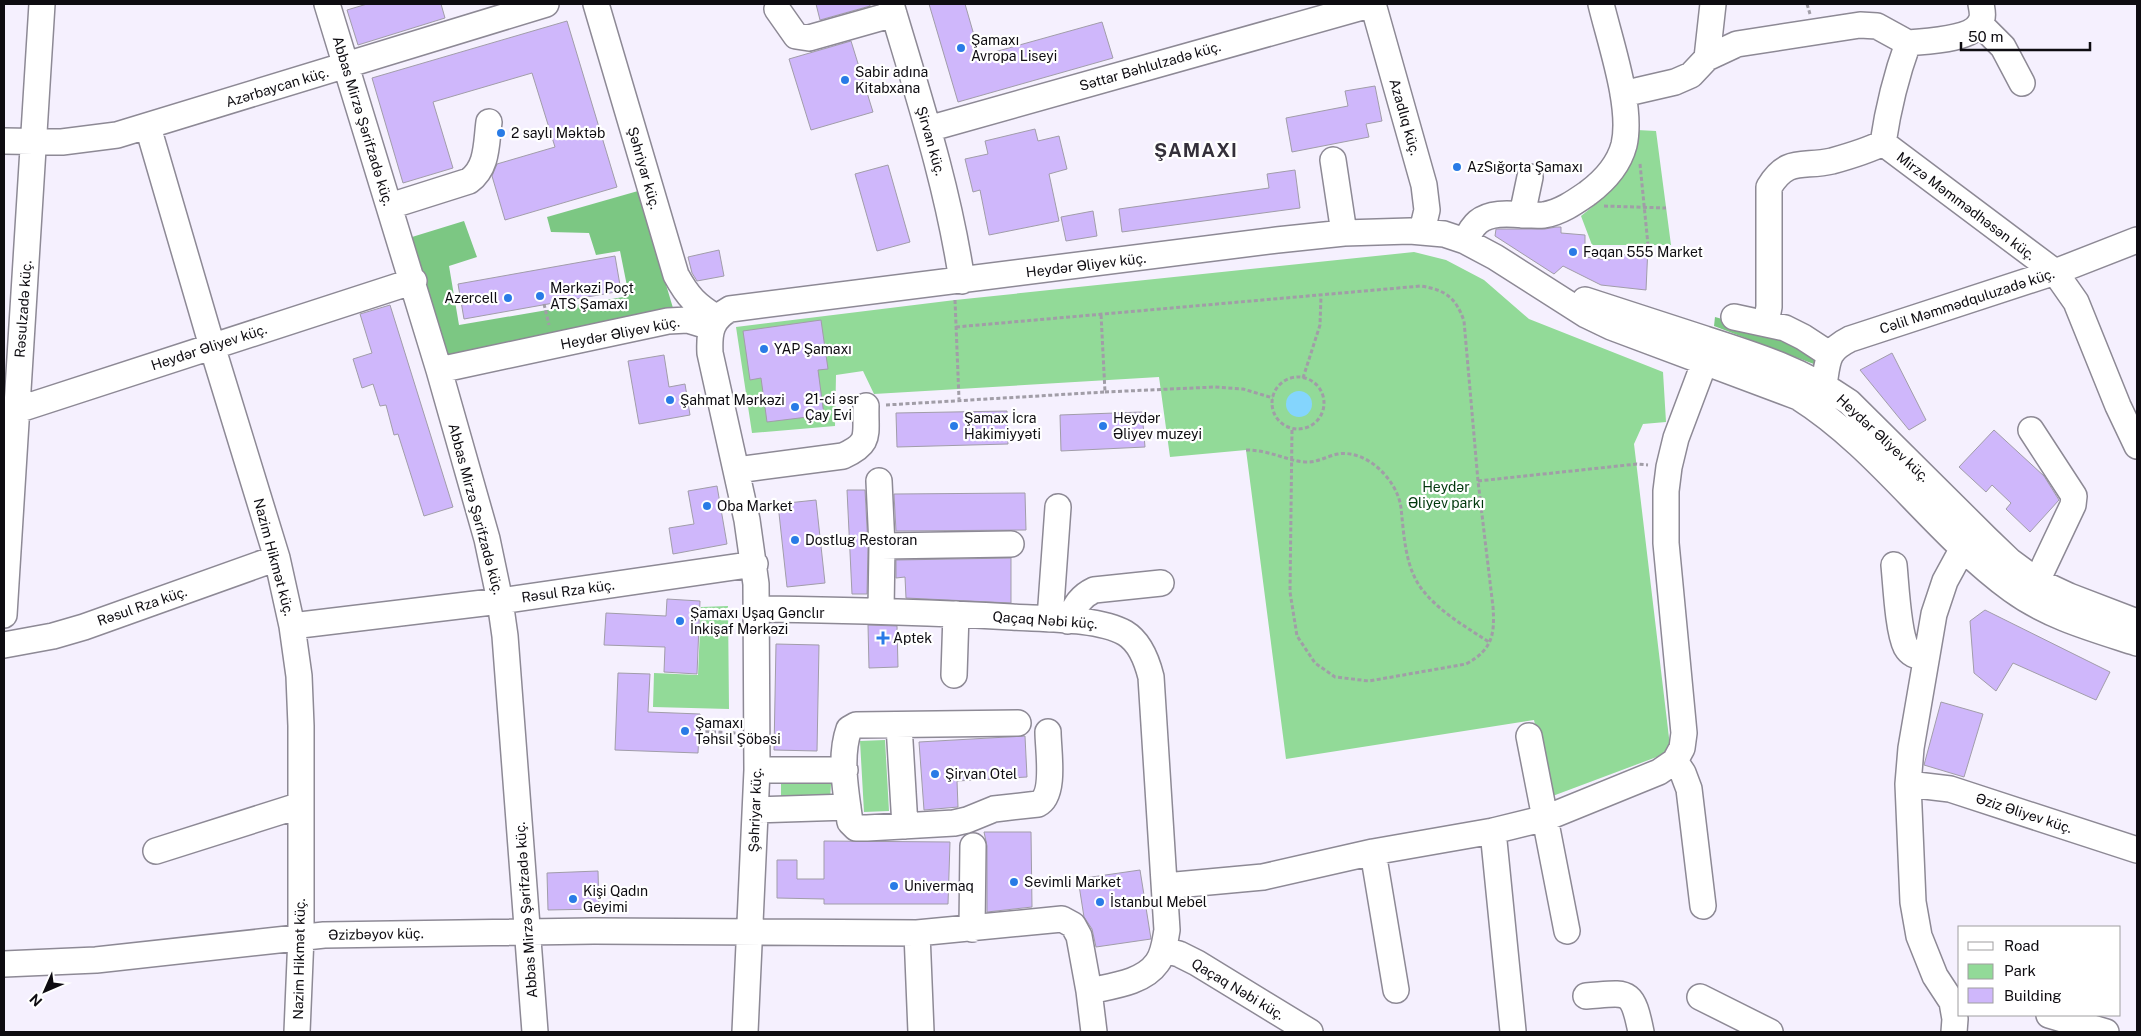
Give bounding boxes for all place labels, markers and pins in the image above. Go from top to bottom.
place label: Şamaxı Avropa Liseyi [971,32,1057,64]
marker: Şamaxı Avropa Liseyi [955,42,967,54]
place label: Sabir adına Kitabxana [855,64,928,96]
marker: Sabir adına Kitabxana [839,74,851,86]
place label: 2 saylı Məktəb [511,125,605,141]
marker: 2 saylı Məktəb [495,127,507,139]
place label: AzSığorta Şamaxı [1467,159,1583,175]
marker: AzSığorta Şamaxı [1451,161,1463,173]
place label: Fəqan 555 Market [1583,244,1703,260]
marker: Fəqan 555 Market [1567,246,1579,258]
place label: Mərkəzi Poçt ATS Şamaxı [550,280,634,312]
place label: Azercell [444,290,498,306]
marker: Mərkəzi Poçt ATS Şamaxı [534,290,546,302]
marker: Azercell [502,292,514,304]
place label: YAP Şamaxı [774,341,852,357]
marker: YAP Şamaxı [758,343,770,355]
place label: 21-ci əsr Çay Evi [805,391,859,423]
place label: Şahmat Mərkəzi [680,392,785,408]
marker: Şahmat Mərkəzi [664,394,676,406]
marker: 21-ci əsr Çay Evi [789,401,801,413]
place label: Şamax İcra Hakimiyyəti [964,408,1041,442]
place label: Heydər Əliyev muzeyi [1113,410,1202,442]
marker: Şamax İcra Hakimiyyəti [948,420,960,432]
marker: Heydər Əliyev muzeyi [1097,420,1109,432]
place label: Oba Market [717,498,793,514]
marker: Oba Market [701,500,713,512]
place label: Dostlug Restoran [805,532,917,548]
marker: Dostlug Restoran [789,534,801,546]
place label: Şamaxı Uşaq Gənclır İnkişaf Mərkəzi [690,605,825,637]
marker: Şamaxı Uşaq Gənclır İnkişaf Mərkəzi [674,615,686,627]
place label: Aptek [893,630,932,646]
marker: Aptek [877,632,889,644]
place label: Şamaxı Təhsil Şöbəsi [695,715,781,747]
marker: Şamaxı Təhsil Şöbəsi [679,725,691,737]
place label: Şirvan Otel [945,766,1017,782]
marker: Şirvan Otel [929,768,941,780]
place label: Sevimli Market [1024,874,1121,890]
marker: Sevimli Market [1008,876,1020,888]
place label: Univermaq [904,878,974,894]
marker: Univermaq [888,880,900,892]
place label: Kişi Qadın Geyimi [583,883,648,915]
place label: İstanbul Mebel [1110,892,1207,910]
marker: Kişi Qadın Geyimi [567,893,579,905]
marker: İstanbul Mebel [1094,896,1106,908]

